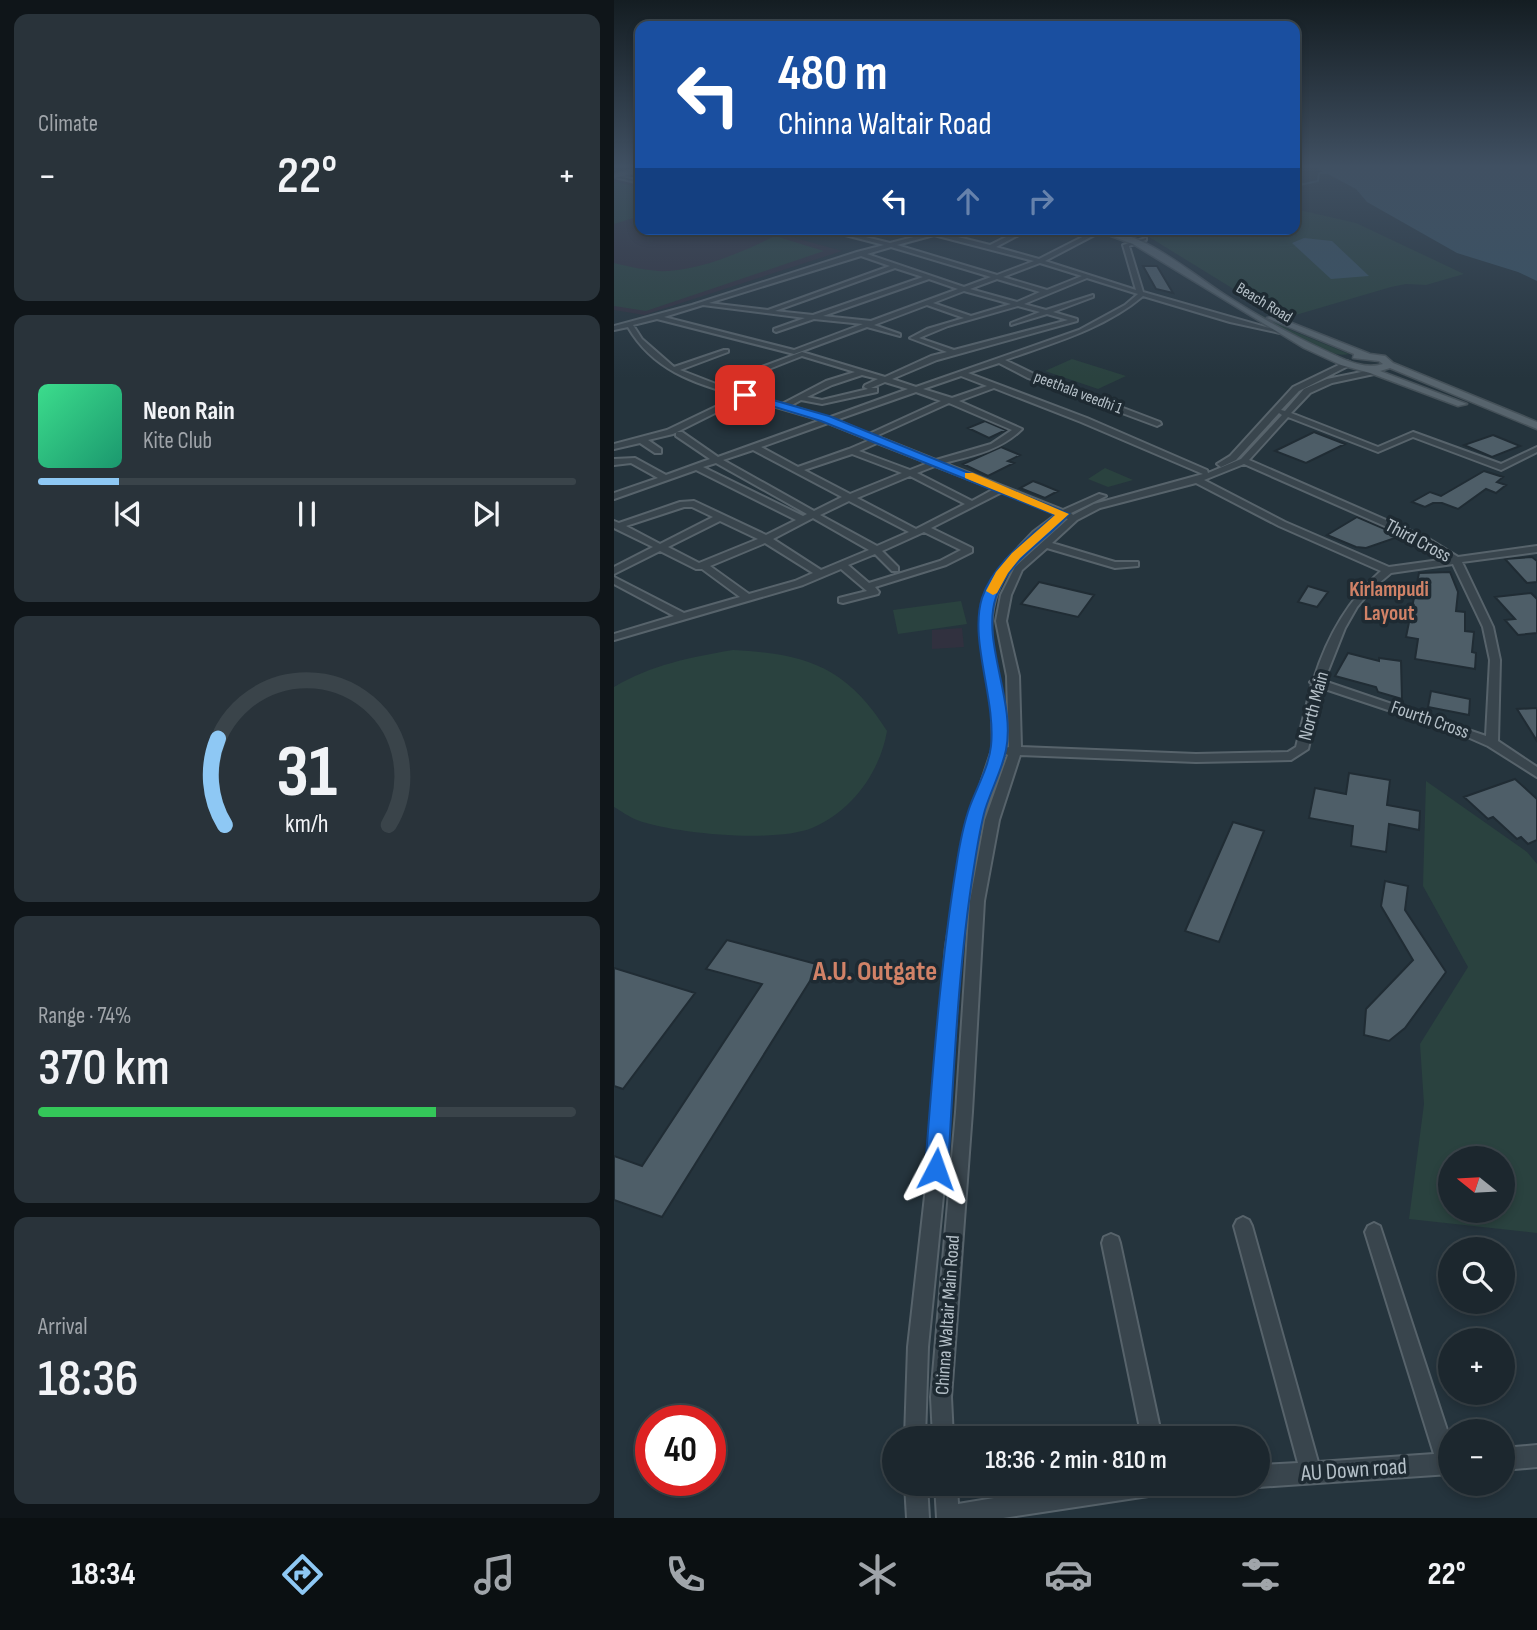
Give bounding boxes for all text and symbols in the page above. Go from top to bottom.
text: 480 m [778,45,887,104]
icon: left [663,49,754,140]
text: Chinna Waltair Road [778,105,992,144]
text: Climate [38,110,98,138]
text: 22° [277,145,337,208]
text: − [38,154,57,199]
text: + [557,154,576,199]
icon: left [876,182,914,220]
icon: ahead [949,182,987,220]
icon: right [1022,182,1060,220]
street label: Beach Road [1232,279,1296,327]
pin [715,365,775,425]
street label: peethala veedhi 1 [1031,368,1125,419]
icon: arrive [726,376,764,414]
text: Neon Rain [143,396,235,427]
text: Kite Club [143,427,212,455]
icon: previous [109,495,147,533]
icon: pause [288,495,326,533]
icon: next [467,495,505,533]
street label: Third Cross [1381,514,1455,568]
district label: Kirlampudi Layout [1349,577,1429,626]
street label: North Main [1294,669,1334,743]
street label: Fourth Cross [1388,696,1472,744]
text: 31 [276,729,338,817]
text: km/h [285,809,329,840]
district label: A.U. Outgate [812,955,937,988]
text: Range · 74% [38,1002,132,1030]
text: 370 km [38,1037,170,1100]
position arrow [899,1132,973,1206]
north arrow [1438,1146,1515,1223]
map controls [1438,1146,1515,1496]
street label: Chinna Waltair Main Road [931,1234,965,1396]
button: search [1438,1237,1515,1314]
text: Arrival [38,1313,87,1341]
button: + [1438,1328,1515,1405]
text: 18:36 [38,1348,139,1411]
speed limit sign: 40 [635,1405,726,1496]
button: − [1438,1419,1515,1496]
text: 18:36 · 2 min · 810 m [985,1445,1167,1476]
street label: AU Down road [1299,1452,1408,1488]
icon: directions [278,1550,327,1599]
icon: music [470,1550,519,1599]
icon: phone [661,1550,710,1599]
icon: climate [853,1550,902,1599]
icon: car [1044,1550,1093,1599]
icon: filters [1236,1550,1285,1599]
text: 18:34 [71,1555,135,1594]
text: 22° [1428,1555,1466,1594]

